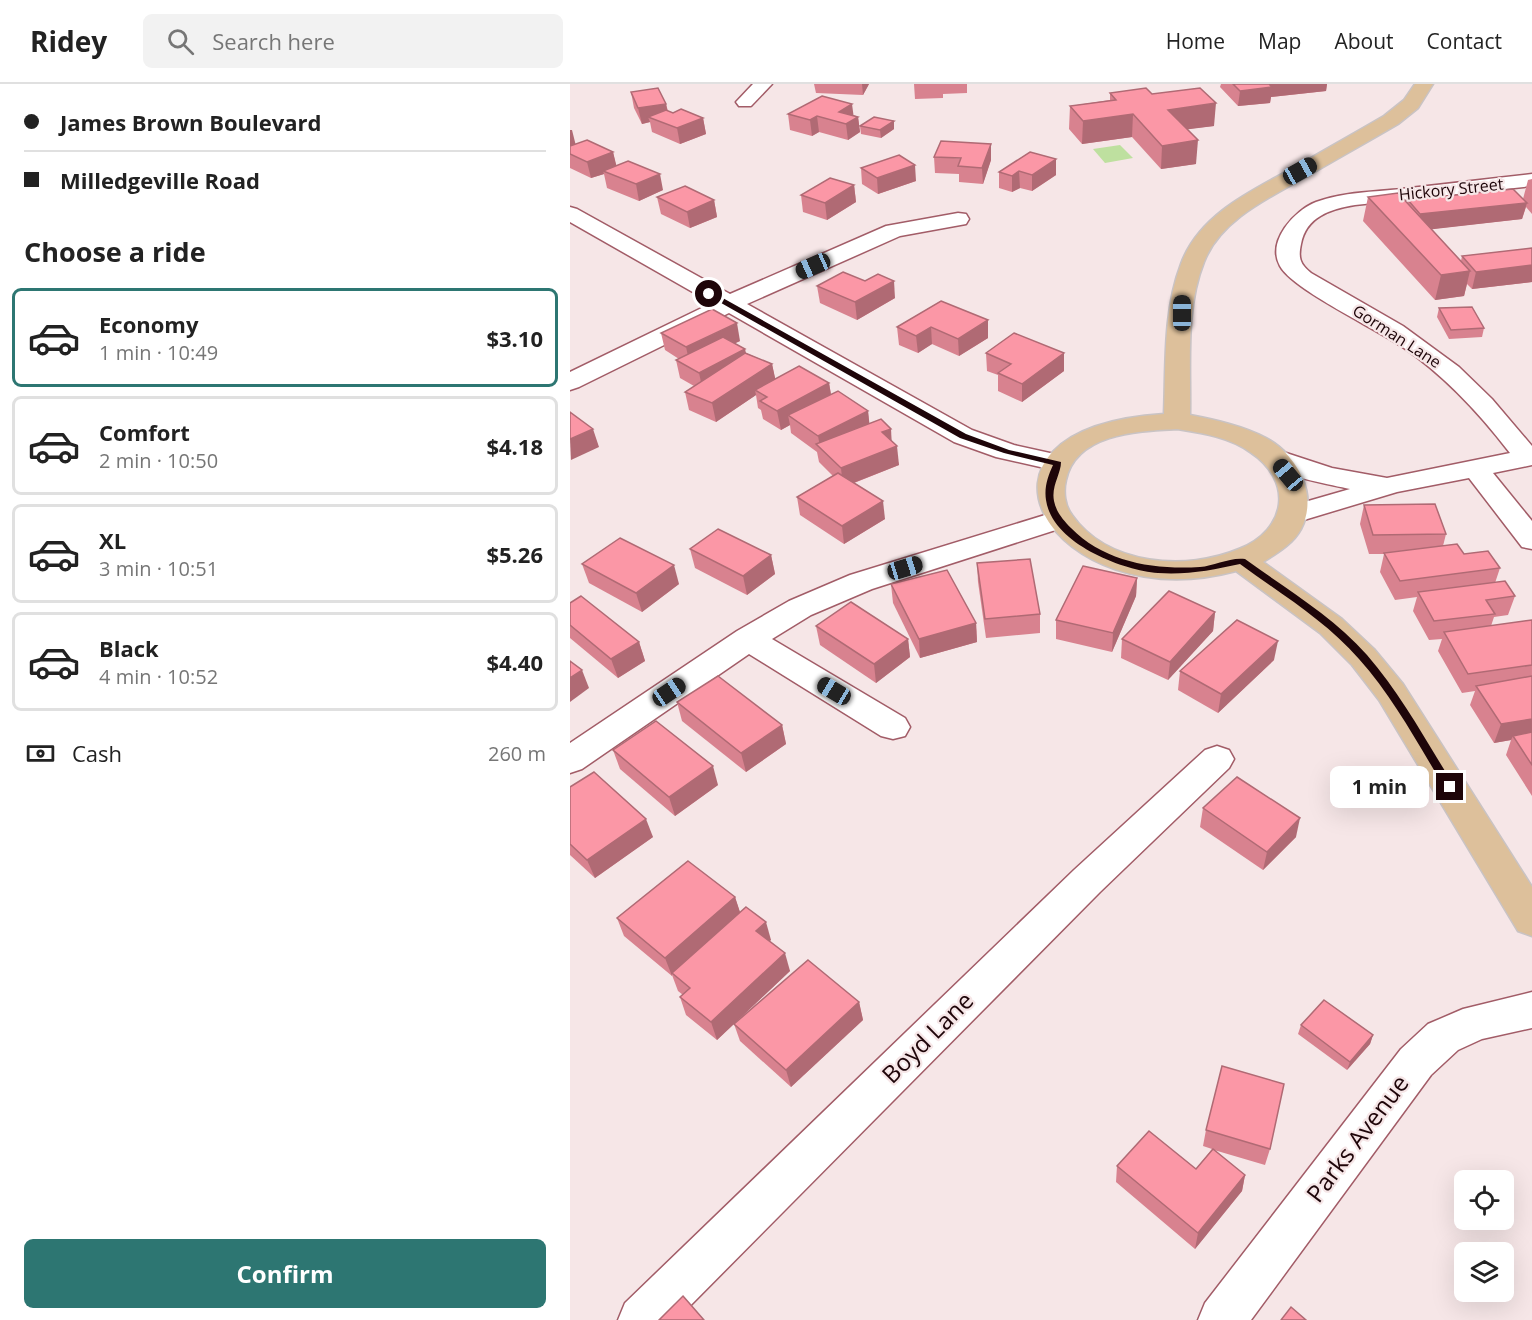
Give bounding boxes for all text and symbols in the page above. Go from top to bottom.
search box [143,14,563,68]
text: Ridey [30,22,107,60]
icon: search [164,25,197,58]
text: Search here [212,26,335,56]
text: Home [1166,27,1225,55]
text: Map [1258,27,1301,55]
text: About [1334,27,1394,55]
text: Contact [1427,27,1502,55]
text: James Brown Boulevard [60,107,322,137]
car [1280,154,1320,188]
text: Milledgeville Road [60,165,260,195]
street label: Hickory Street [1398,173,1505,205]
text: Choose a ride [24,233,206,270]
car [793,250,833,282]
route start [695,280,722,307]
car [1173,295,1191,331]
street label: Gorman Lane [1348,299,1446,373]
text: Economy [99,309,198,339]
icon: car [27,311,81,365]
text: $3.10 [486,323,543,353]
text: 1 min · 10:49 [99,339,218,366]
text: Comfort [99,417,190,447]
icon: car [27,419,81,473]
text: $4.18 [486,431,543,461]
text: 2 min · 10:50 [99,447,218,474]
car [1270,455,1306,495]
text: XL [99,525,126,555]
icon: car [27,527,81,581]
text: $5.26 [486,539,543,569]
car [885,554,925,582]
text: 3 min · 10:51 [99,555,218,582]
text: Black [99,633,159,663]
icon: car [27,635,81,689]
text: $4.40 [486,647,543,677]
text: 4 min · 10:52 [99,663,218,690]
car [649,674,689,710]
car [814,674,854,708]
icon: cash [24,737,57,770]
text: Cash [72,738,122,768]
text: 260 m [488,740,546,767]
callout: 1 min [1330,766,1429,808]
text: 1 min [1352,773,1407,800]
route end [1436,773,1463,800]
street label: Boyd Lane [874,984,980,1090]
street label: Parks Avenue [1298,1068,1416,1208]
map controls [1454,1170,1514,1302]
button: locate [1454,1170,1514,1230]
button: Confirm [24,1239,546,1308]
button: layers [1454,1242,1514,1302]

